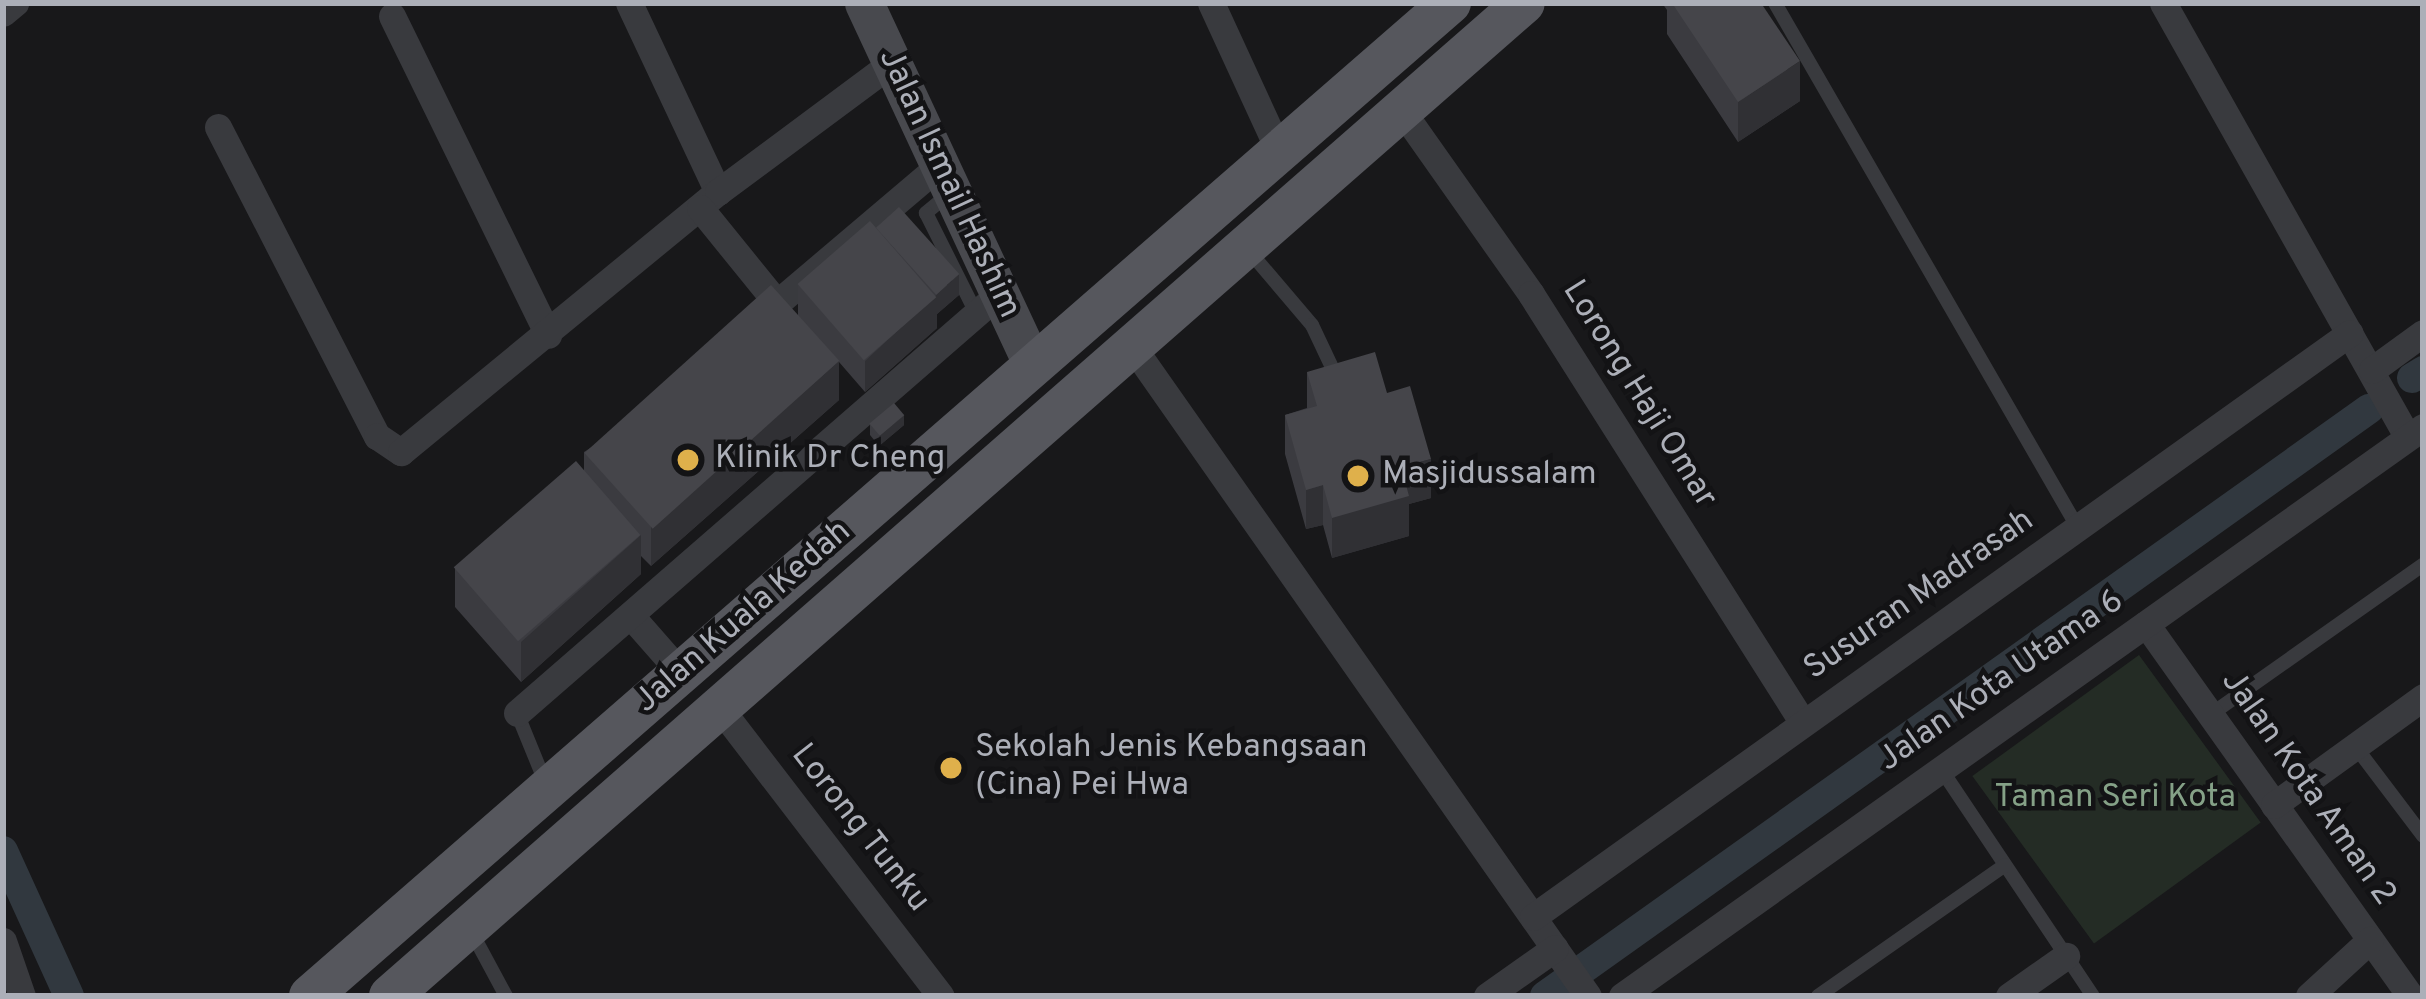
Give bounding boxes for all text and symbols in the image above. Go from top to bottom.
street label: Jalan Ismail Hashim [868,43,1028,325]
street label: Lorong Haji Omar [1552,274,1724,516]
place label: Klinik Dr Cheng [715,440,945,480]
marker: Klinik Dr Cheng [672,444,704,476]
place label: Masjidussalam [1382,456,1597,496]
marker: Masjidussalam [1345,463,1371,489]
street label: Susuran Madrasah [1798,502,2042,690]
street label: Jalan Kuala Kedah [628,513,860,723]
street label: Jalan Kota Utama 6 [1872,583,2132,781]
street label: Jalan Kota Aman 2 [2211,663,2403,915]
place label: Sekolah Jenis Kebangsaan (Cina) Pei Hwa [975,729,1368,807]
street label: Lorong Tunku [781,737,937,921]
marker: Sekolah Jenis Kebangsaan (Cina) Pei Hwa [938,755,964,781]
park label: Taman Seri Kota [1994,779,2236,819]

